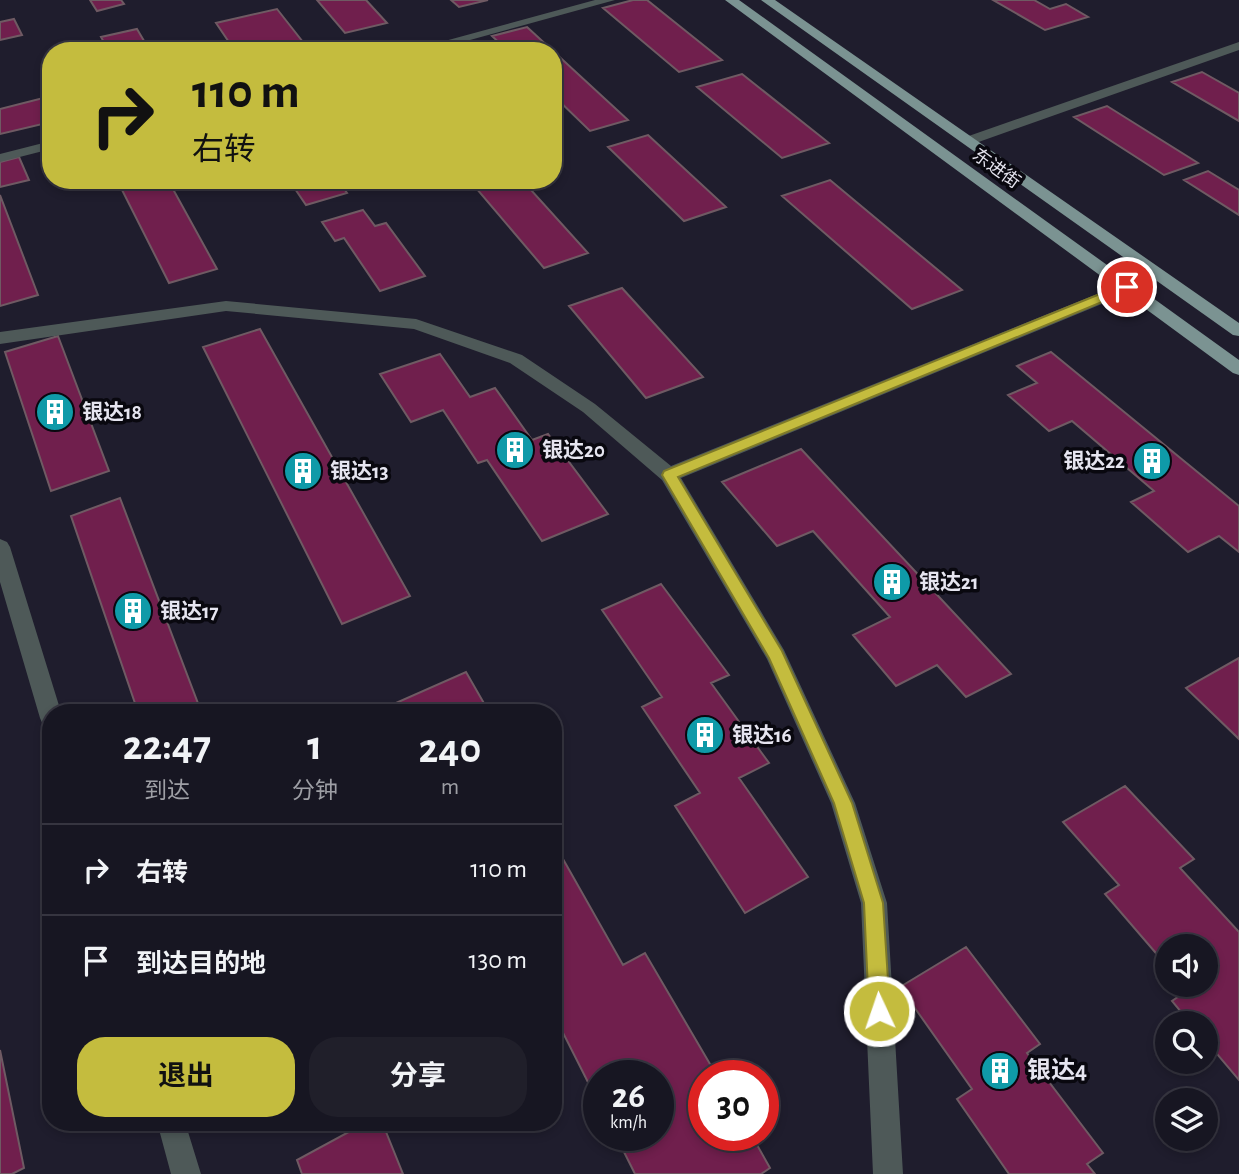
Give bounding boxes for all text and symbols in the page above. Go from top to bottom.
text: 110 m [192,68,300,117]
icon: right [77,70,168,161]
text: 右转 [192,134,256,166]
street label: 东进街 [969,144,1024,192]
pin [1097,257,1157,317]
icon: arrive [1108,268,1146,306]
building icon: 银达18 [34,391,76,433]
place label: 银达18 [82,401,142,423]
building icon: 银达20 [494,429,536,471]
place label: 银达20 [542,439,605,461]
building icon: 银达22 [1131,440,1173,482]
building icon: 银达13 [282,450,324,492]
place label: 银达22 [1063,450,1125,472]
place label: 银达13 [330,460,389,482]
building icon: 银达21 [871,561,913,603]
place label: 银达21 [919,571,978,593]
building icon: 银达17 [112,590,154,632]
place label: 银达17 [160,600,219,622]
building icon: 银达16 [684,714,726,756]
place label: 银达16 [732,724,792,746]
text: 22:47 [123,725,211,767]
text: 1 [307,725,322,767]
text: 240 [419,728,481,770]
text: m [441,776,459,799]
text: 到达 [144,780,190,803]
text: 分钟 [292,780,338,803]
icon: right [77,851,115,889]
text: 110 m [470,856,527,882]
text: 右转 [136,860,188,886]
map controls [1155,934,1218,1151]
button: sound [1155,934,1218,997]
icon: arrive [77,942,115,980]
text: 130 m [469,947,527,973]
text: 到达目的地 [136,951,266,977]
position arrow [842,974,916,1048]
button: search [1155,1011,1218,1074]
button: 退出 [77,1037,295,1117]
button: 分享 [309,1037,527,1117]
building icon: 银达4 [979,1050,1021,1092]
place label: 银达4 [1027,1057,1087,1083]
speed limit sign: 30 [688,1060,779,1151]
text: 26 [612,1079,645,1114]
button: layers [1155,1088,1218,1151]
text: km/h [610,1114,647,1132]

